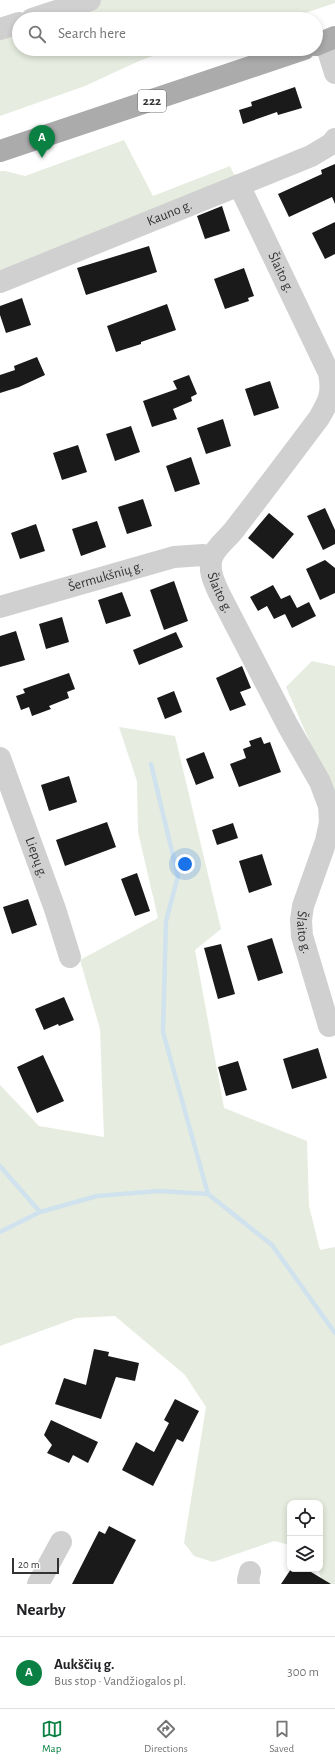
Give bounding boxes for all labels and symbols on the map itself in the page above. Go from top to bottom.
road number: 222 [138,90,166,112]
pin: A [29,125,55,158]
street label: Kauno g. [145,198,194,229]
street label: Šlaito g. [265,249,297,295]
street label: Šermukšnių g. [66,559,145,594]
street label: Šlaito g. [205,570,235,615]
street label: Liepų g. [22,835,50,880]
your location [175,854,195,874]
street label: Šlaito g. [294,910,314,955]
scale bar [12,1556,59,1575]

